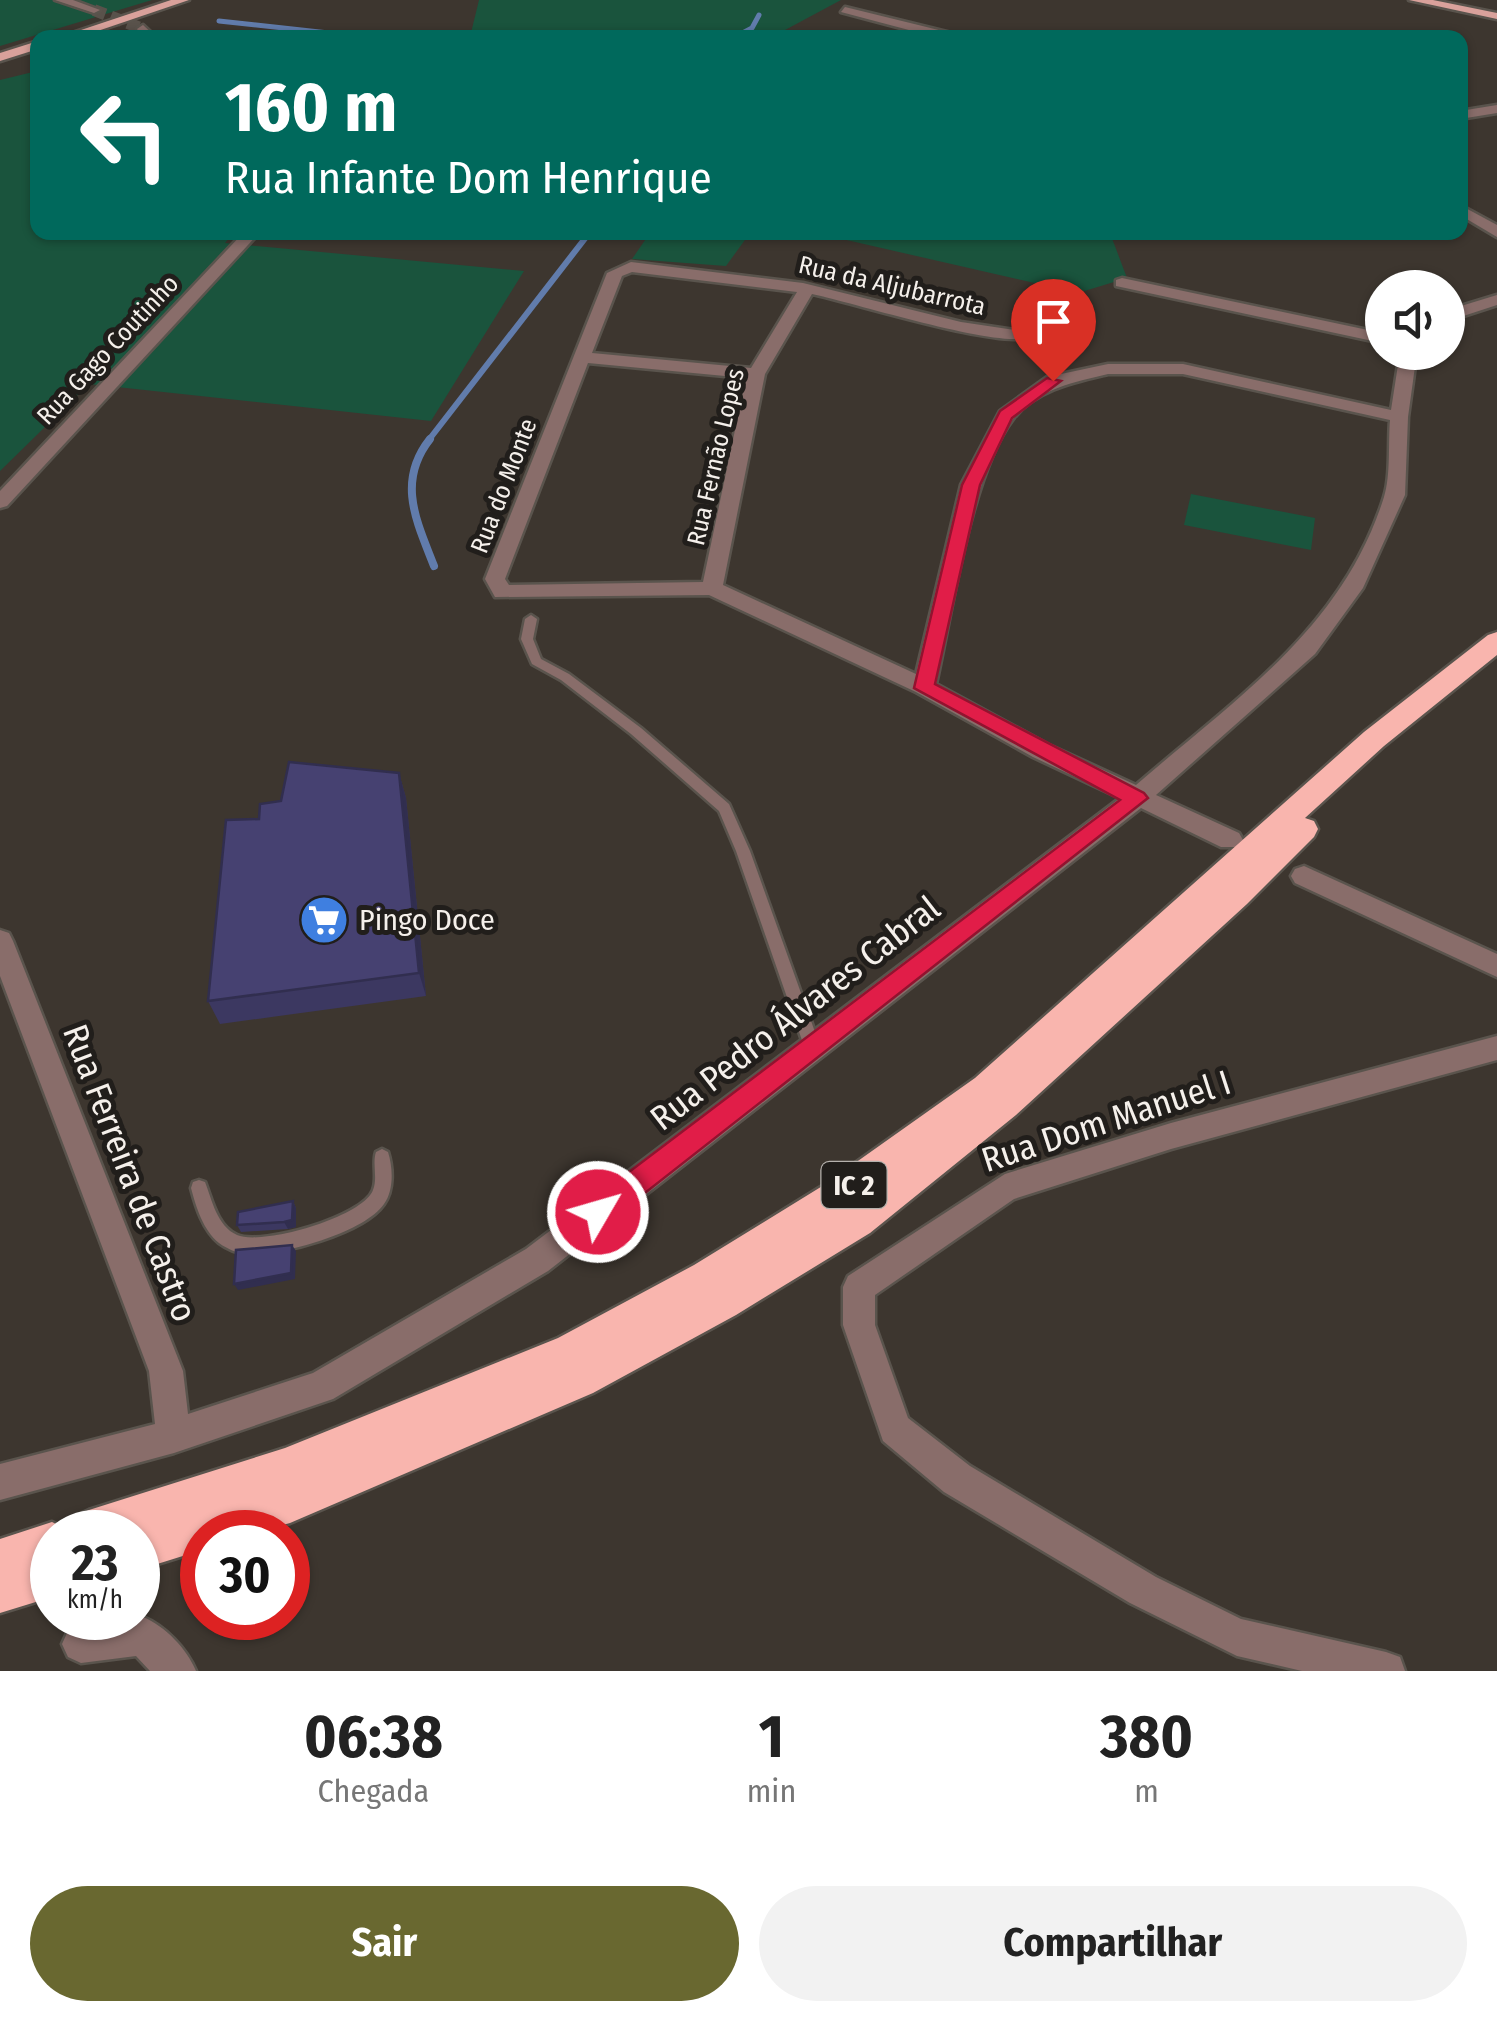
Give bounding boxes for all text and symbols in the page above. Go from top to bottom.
text: 160 m [225,66,397,150]
icon: left [60,70,190,200]
text: Rua Infante Dom Henrique [225,151,712,205]
street label: Rua da Aljubarrota [796,250,988,322]
street label: Rua Gago Coutinho [31,269,185,431]
map controls [1365,270,1465,370]
button: sound [1365,270,1465,370]
pin [1011,279,1096,382]
icon: arrive [1026,294,1081,349]
street label: Rua Fernão Lopes [681,366,751,548]
street label: Rua do Monte [465,415,543,557]
street label: Rua Pedro Álvares Cabral [642,887,948,1139]
supermarket icon: Pingo Doce [298,894,350,946]
place label: Pingo Doce [359,902,495,938]
street label: Rua Ferreira de Castro [54,1018,206,1328]
street label: Rua Dom Manuel I [976,1061,1236,1181]
position arrow [546,1160,650,1264]
road number: IC 2 [822,1162,886,1208]
speed limit sign: 30 [180,1510,310,1640]
text: 23 [72,1533,118,1593]
text: km/h [67,1585,123,1615]
text: 06:38 [304,1701,443,1773]
text: 1 [759,1701,784,1773]
text: 380 [1100,1701,1193,1773]
text: Chegada [318,1772,429,1810]
text: min [747,1772,796,1810]
text: m [1134,1772,1159,1810]
button: Sair [30,1886,739,2001]
button: Compartilhar [759,1886,1467,2001]

